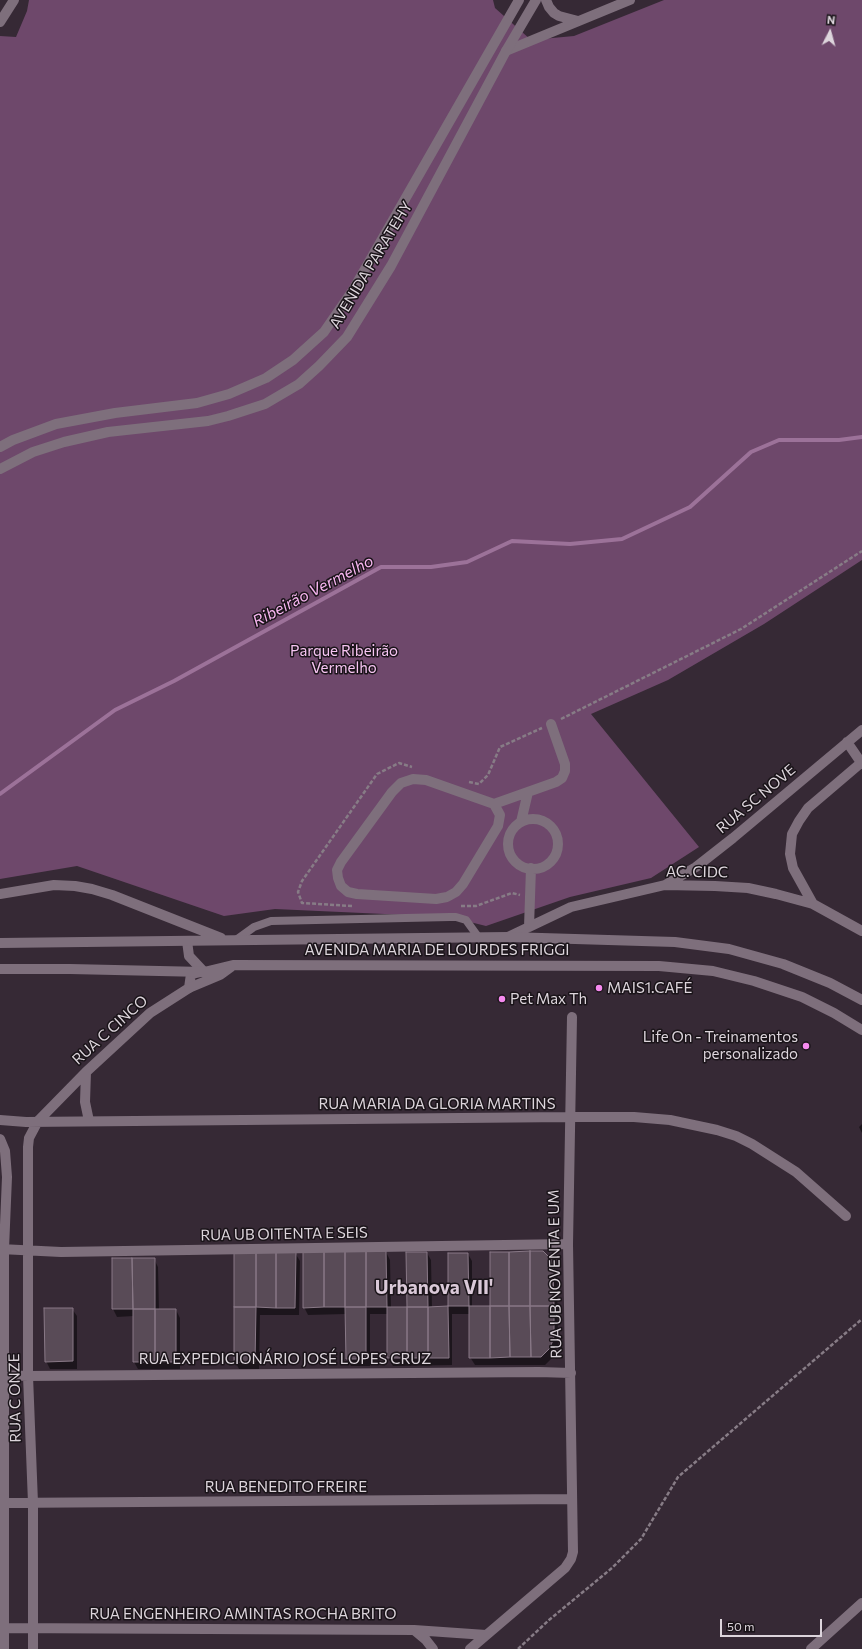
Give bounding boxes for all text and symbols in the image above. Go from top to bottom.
north arrow [810,12,850,52]
text: N [827,13,836,26]
street label: AVENIDA PARATEHY [326,198,416,332]
water label: Ribeirão Vermelho [249,551,377,631]
park label: Parque Ribeirão Vermelho [290,642,398,677]
street label: RUA SC NOVE [713,761,799,837]
street label: AC. CIDC [666,862,728,882]
street label: AVENIDA MARIA DE LOURDES FRIGGI [305,941,569,959]
place label: MAIS1.CAFÉ [607,979,692,997]
marker: MAIS1.CAFÉ [594,983,604,993]
place label: Pet Max Th [510,990,587,1008]
street label: RUA C CINCO [69,992,151,1068]
marker: Pet Max Th [497,994,507,1004]
place label: Life On - Treinamentos personalizado [643,1028,798,1063]
marker: Life On - Treinamentos personalizado [801,1041,811,1051]
street label: RUA MARIA DA GLORIA MARTINS [319,1095,555,1113]
street label: RUA UB NOVENTA E UM [545,1189,565,1359]
street label: RUA UB OITENTA E SEIS [200,1224,368,1244]
district label: Urbanova VII' [375,1277,493,1299]
street label: RUA EXPEDICIONÁRIO JOSÉ LOPES CRUZ [139,1350,431,1368]
street label: RUA C ONZE [5,1353,25,1443]
street label: RUA BENEDITO FREIRE [205,1478,367,1496]
street label: RUA ENGENHEIRO AMINTAS ROCHA BRITO [90,1605,396,1623]
scale bar [722,1611,824,1637]
text: 50 m [727,1619,755,1633]

